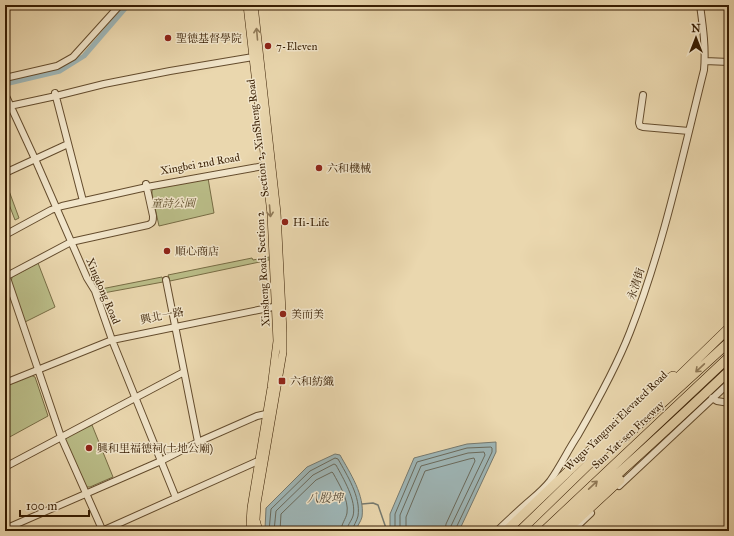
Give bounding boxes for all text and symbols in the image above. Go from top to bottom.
north arrow [676,18,716,58]
text: N [691,22,701,35]
one-way arrow [254,28,261,41]
place label: 聖德基督學院 [176,32,242,45]
marker: 聖德基督學院 [163,33,173,43]
place label: 7-Eleven [276,40,317,53]
marker: 7-Eleven [263,41,273,51]
street label: Section 2, XinSheng Road [244,78,272,198]
street label: Xingbei 2nd Road [159,151,241,177]
place label: 六和機械 [327,162,371,175]
marker: 六和機械 [314,163,324,173]
park label: 童詩公園 [151,197,197,210]
one-way arrow [267,204,274,217]
street label: Xinsheng Road. Section 2 [253,210,273,327]
place label: Hi-Life [293,216,330,229]
marker: Hi-Life [280,217,290,227]
place label: 順心商店 [175,245,219,258]
marker: 順心商店 [162,246,172,256]
street label: Xingdong Road [83,256,123,327]
street label: 永清街 [625,266,647,302]
street label: 興北一路 [139,305,185,327]
place label: 美而美 [291,308,324,321]
marker: 美而美 [278,309,288,319]
one-way arrow [695,363,705,373]
street label: Wugu-Yangmei Elevated Road [562,368,670,474]
place label: 六和紡織 [290,375,334,388]
marker: 六和紡織 [277,376,287,386]
street label: Sun Yat-sen Freeway [589,398,667,472]
place label: 興和里福德祠(土地公廟) [97,442,213,455]
marker: 興和里福德祠(土地公廟) [84,443,94,453]
one-way arrow [588,480,598,490]
water label: 八股埤 [307,491,345,505]
scale bar [20,492,89,518]
text: 100 m [26,499,57,513]

